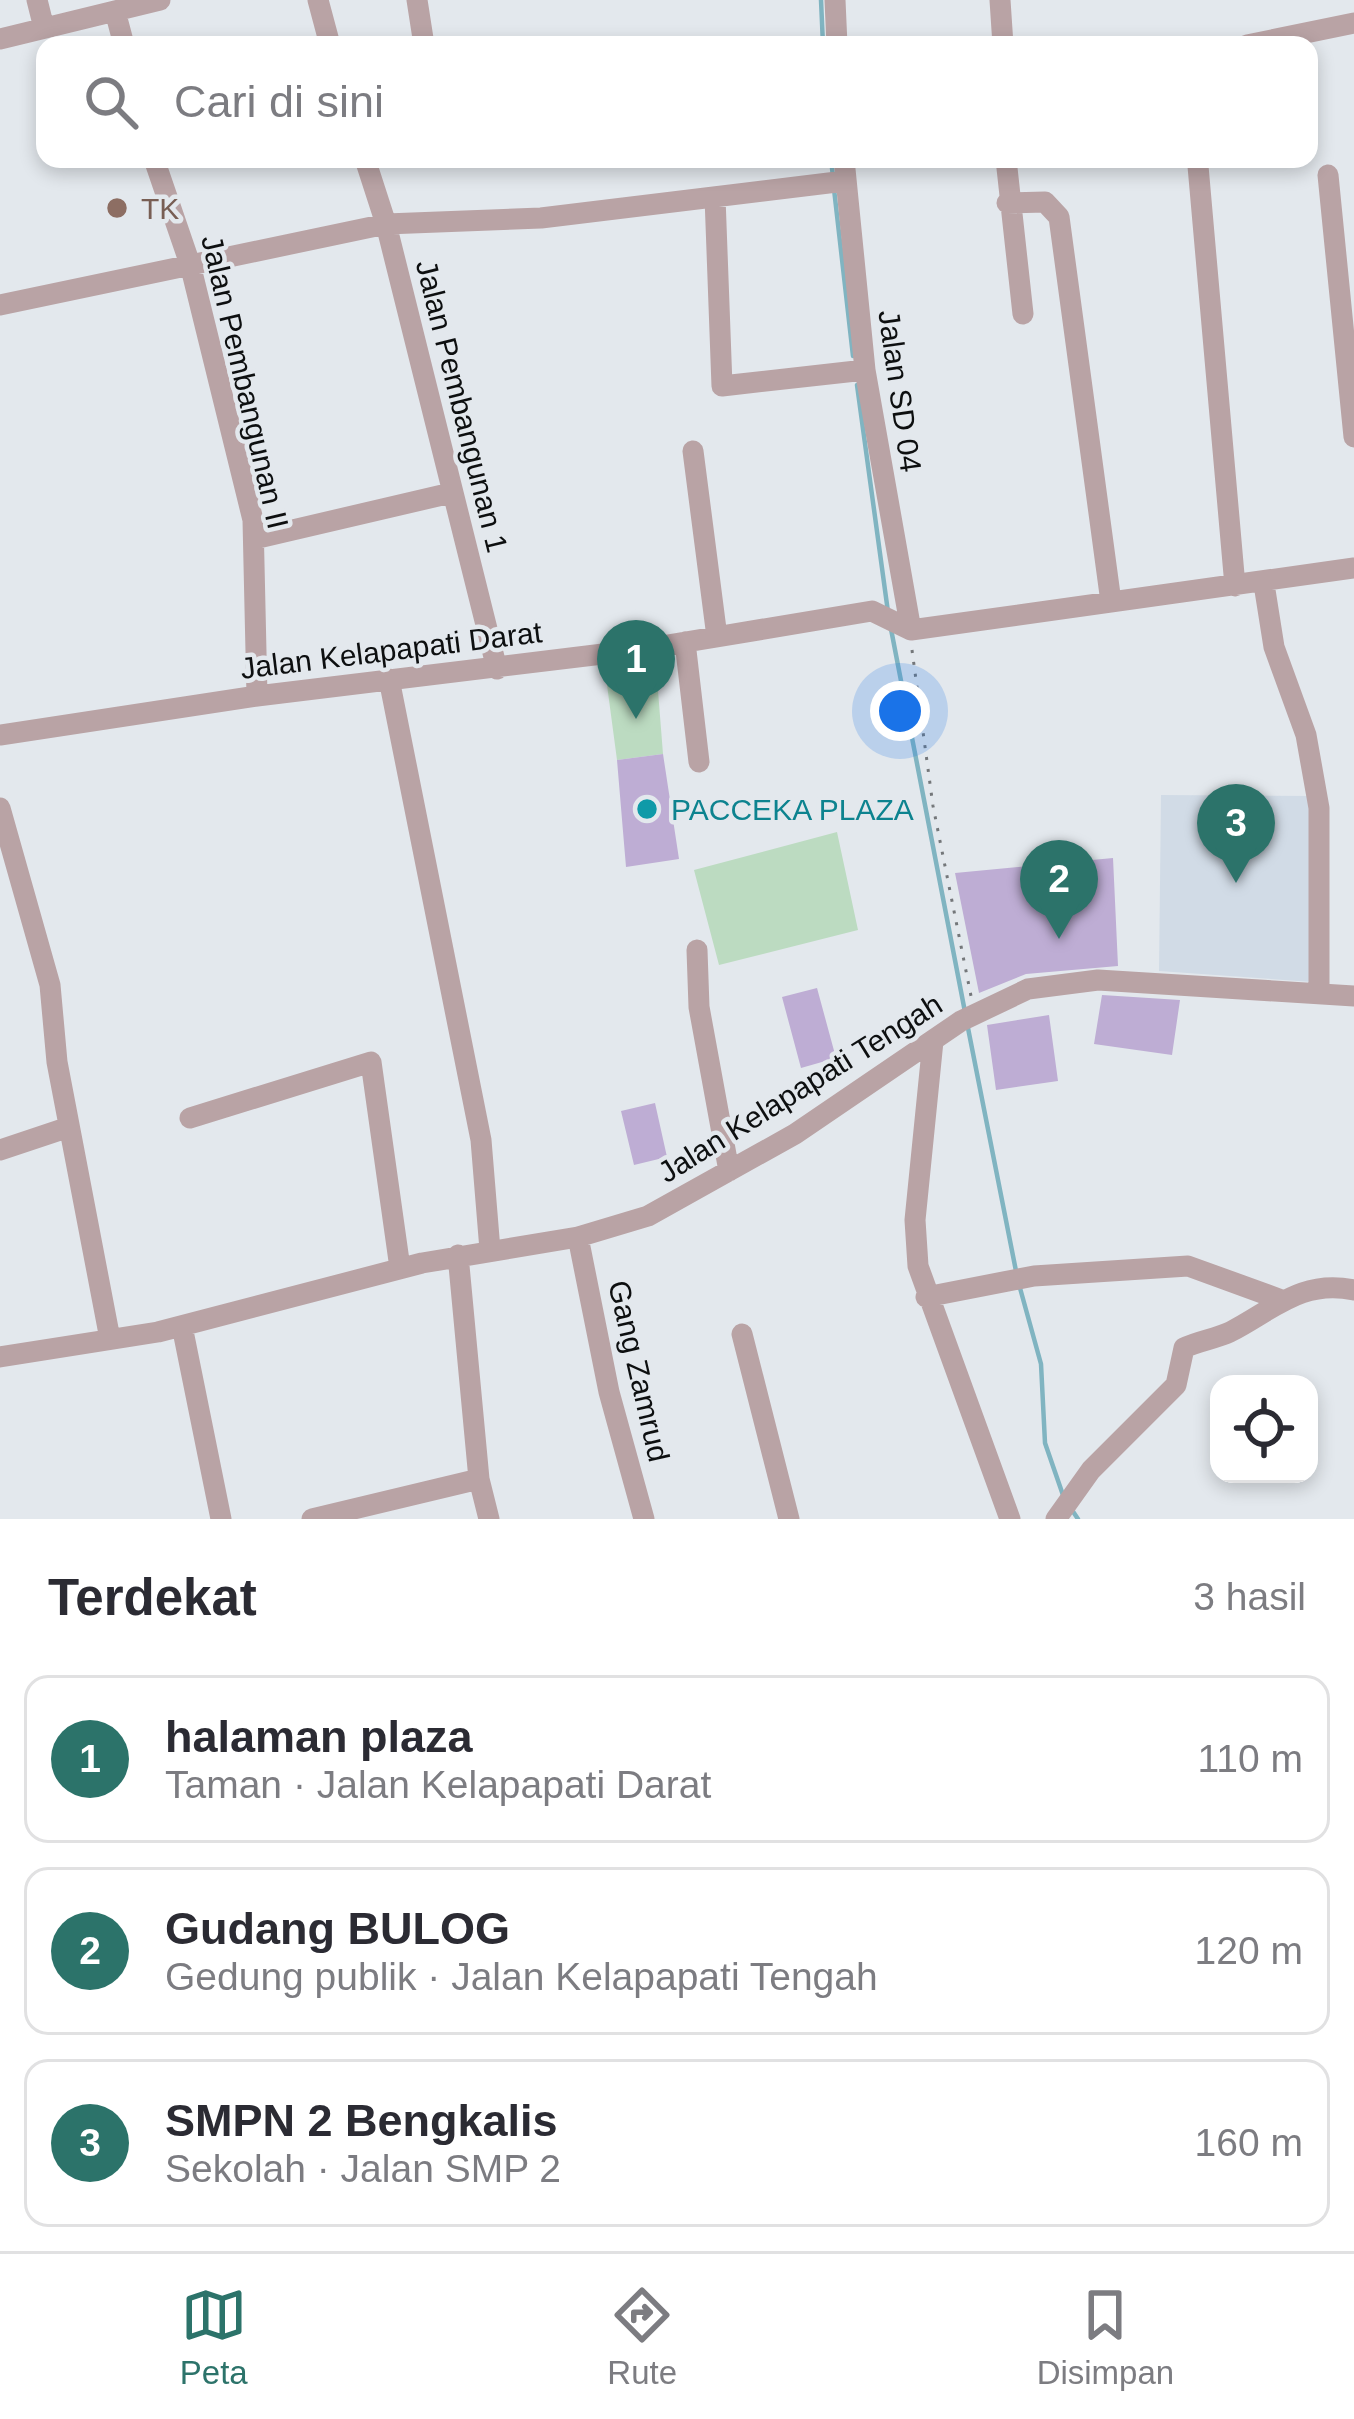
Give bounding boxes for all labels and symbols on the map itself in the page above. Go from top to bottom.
place label: TK [141,192,179,225]
marker: TK [104,195,130,221]
street label: Jalan Pembangunan II [195,232,295,532]
street label: Jalan Pembangunan 1 [410,256,514,556]
street label: Jalan SD 04 [872,308,928,474]
street label: Jalan Kelapapati Darat [238,615,544,685]
pin: 1 [597,620,675,719]
your location [870,681,930,741]
pin: 3 [1197,784,1275,883]
place label: PACCEKA PLAZA [671,793,914,826]
marker: PACCEKA PLAZA [634,796,660,822]
pin: 2 [1020,840,1098,939]
street label: Jalan Kelapapati Tengah [652,987,948,1189]
street label: Gang Zamrud [602,1277,676,1465]

